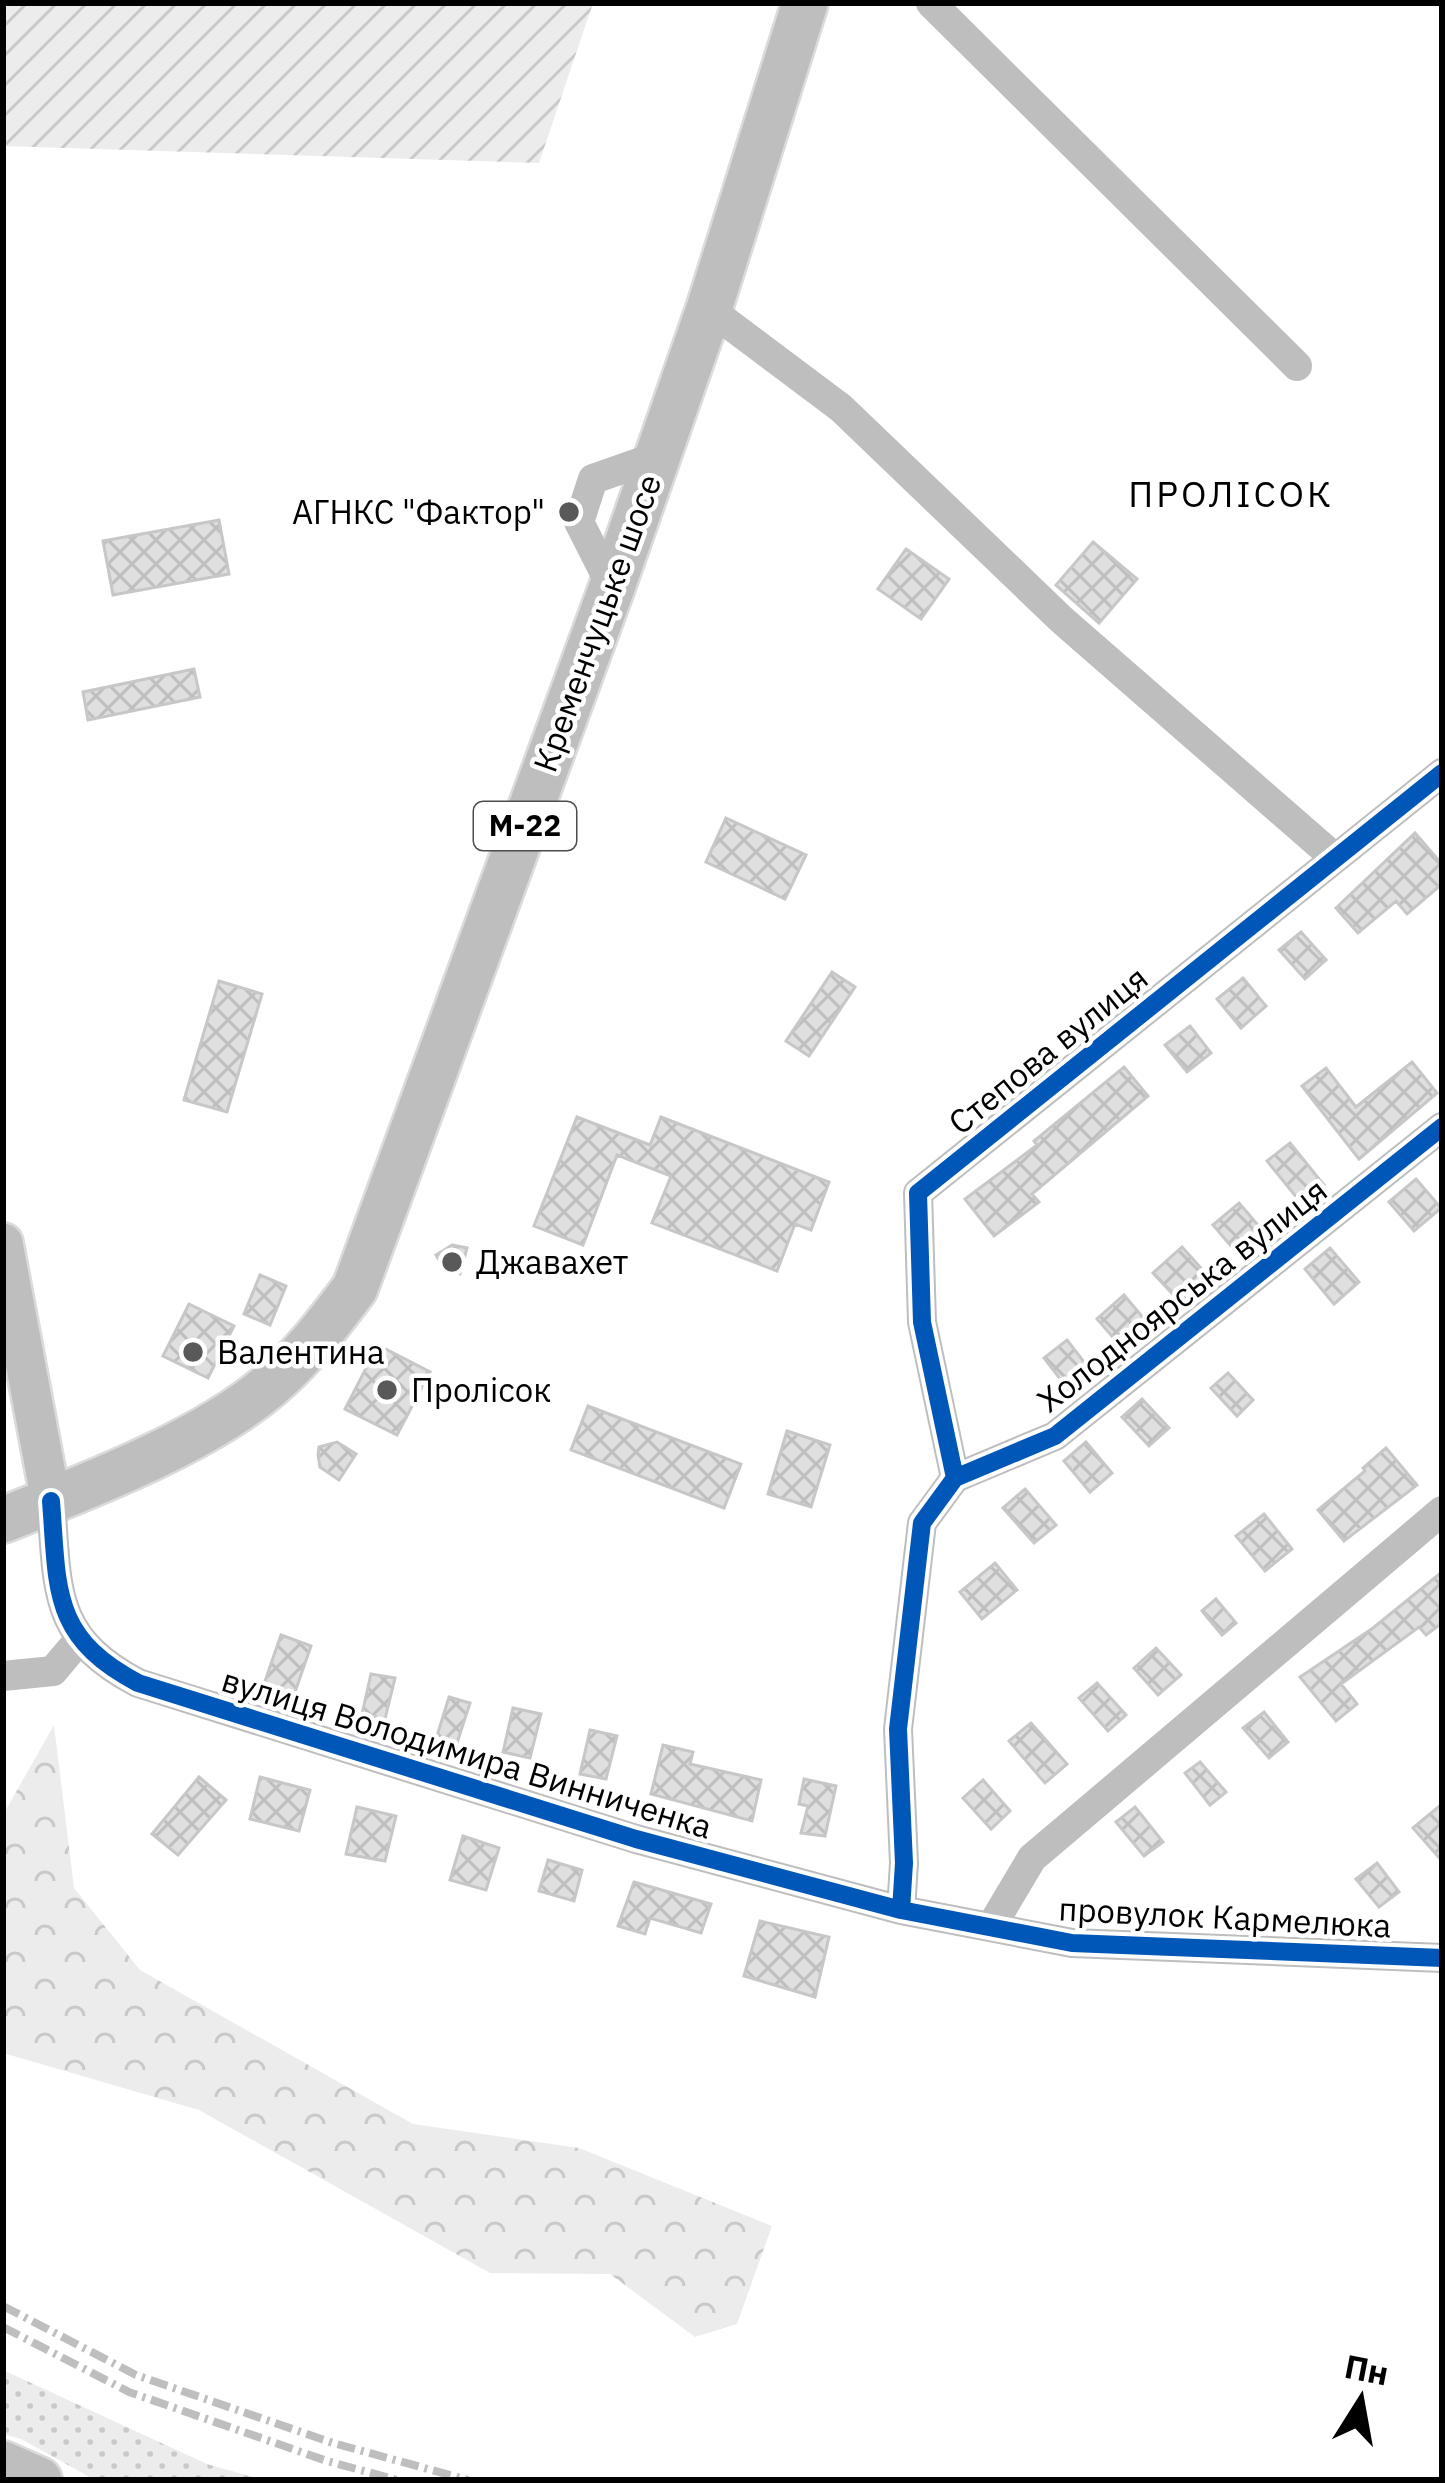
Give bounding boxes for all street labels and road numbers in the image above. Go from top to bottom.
street label: Кременчуцьке шосе [523,468,670,778]
road number: М-22 [474,802,576,850]
street label: Степова вулиця [939,956,1156,1143]
street label: Холодноярська вулиця [1028,1168,1335,1421]
street label: вулиця Володимира Винниченка [217,1657,717,1848]
street label: провулок Кармелюка [1058,1886,1392,1947]

